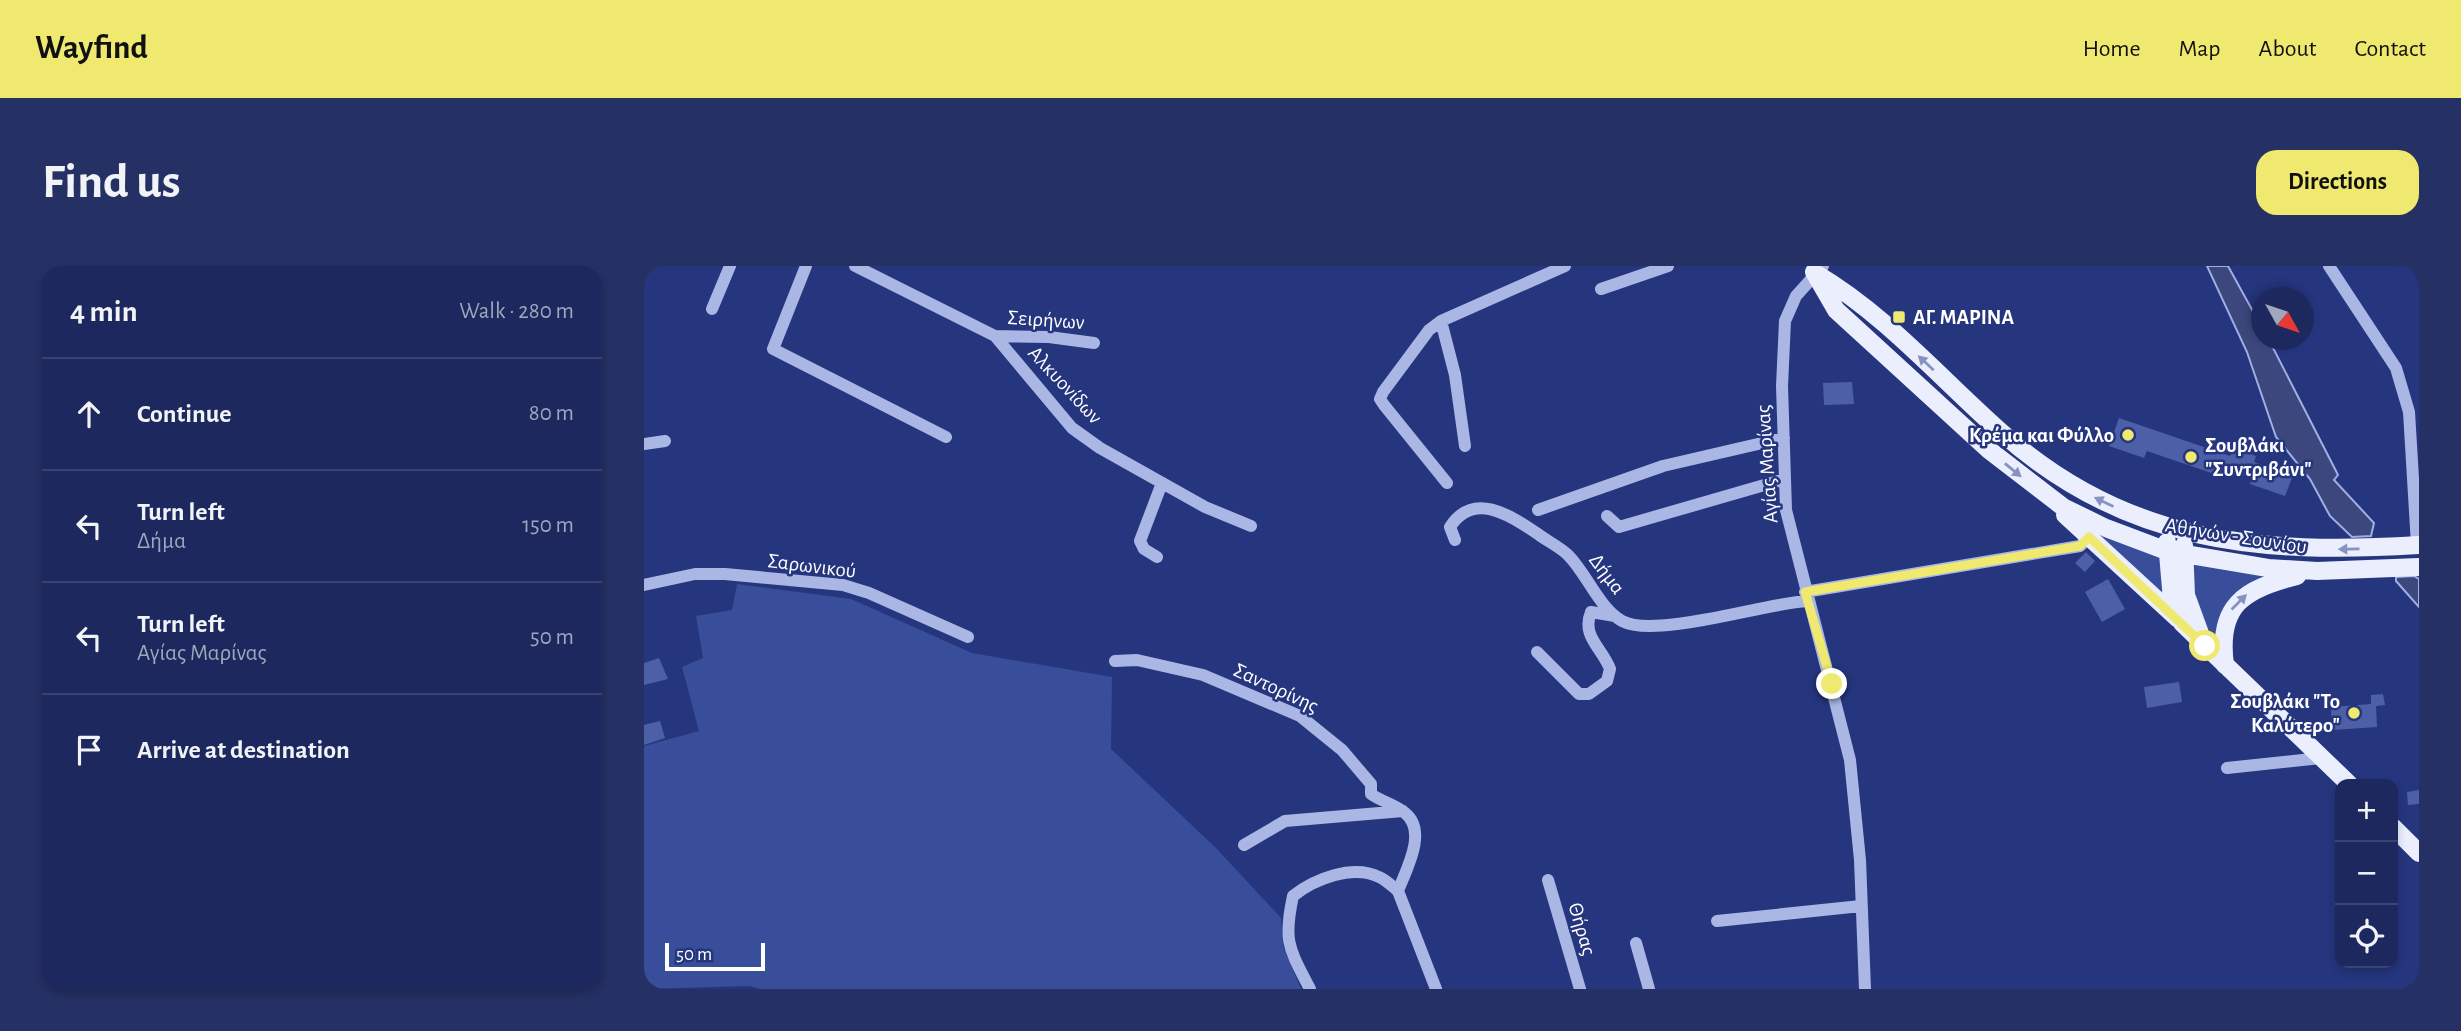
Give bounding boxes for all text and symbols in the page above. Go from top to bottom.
text: Wayfind [35,32,148,65]
text: Home [2083,37,2141,61]
text: Map [2179,37,2221,61]
text: About [2259,37,2316,61]
text: Contact [2354,37,2426,61]
button: Directions [2256,150,2419,215]
text: Find us [42,158,181,207]
north arrow [2251,287,2314,350]
text: 4 min [70,297,138,327]
text: Walk · 280 m [459,300,574,323]
street label: Σειρήνων [1007,307,1085,333]
place label: ΑΓ. ΜΑΡΙΝΑ [1913,307,2014,328]
marker: ΑΓ. ΜΑΡΙΝΑ [1891,309,1907,325]
street label: Αλκυονίδων [1024,342,1106,428]
one-way arrow [1918,355,1935,371]
icon: ahead [70,395,108,433]
text: Continue [137,401,232,427]
text: 80 m [529,402,574,425]
street label: Αγίας Μαρίνας [1752,404,1782,524]
place label: Κρέμα και Φύλλο [1969,425,2114,446]
marker: Κρέμα και Φύλλο [2120,427,2136,443]
place label: Σουβλάκι "Συντριβάνι" [2205,435,2312,480]
marker: Σουβλάκι "Συντριβάνι" [2183,449,2199,465]
one-way arrow [2004,463,2022,478]
one-way arrow [2094,497,2114,508]
text: Turn left [137,499,225,525]
icon: left [70,507,108,545]
text: 150 m [522,514,574,537]
street label: Αθήνών - Σουνίου [2164,514,2308,558]
text: Δήμα [137,530,186,553]
one-way arrow [2337,543,2359,555]
street label: Σαρωνικού [767,550,857,582]
street label: Δήμα [1585,550,1629,598]
one-way arrow [2231,594,2247,611]
text: Turn left [137,611,225,637]
icon: left [70,619,108,657]
text: 50 m [530,626,574,649]
route start [2189,630,2220,661]
text: Αγίας Μαρίνας [137,642,267,665]
street label: Σαντορίνης [1230,659,1322,717]
route end [1816,668,1847,699]
place label: Σουβλάκι "Το Καλύτερο" [2230,691,2340,736]
marker: Σουβλάκι "Το Καλύτερο" [2346,705,2362,721]
icon: arrive [70,731,108,769]
text: Arrive at destination [137,737,350,763]
map controls [2335,779,2398,968]
button: + [2335,779,2398,842]
button: − [2335,842,2398,905]
street label: Θήρας [1564,900,1600,958]
button: locate [2335,905,2398,968]
scale bar [665,940,765,972]
text: 50 m [676,945,712,964]

